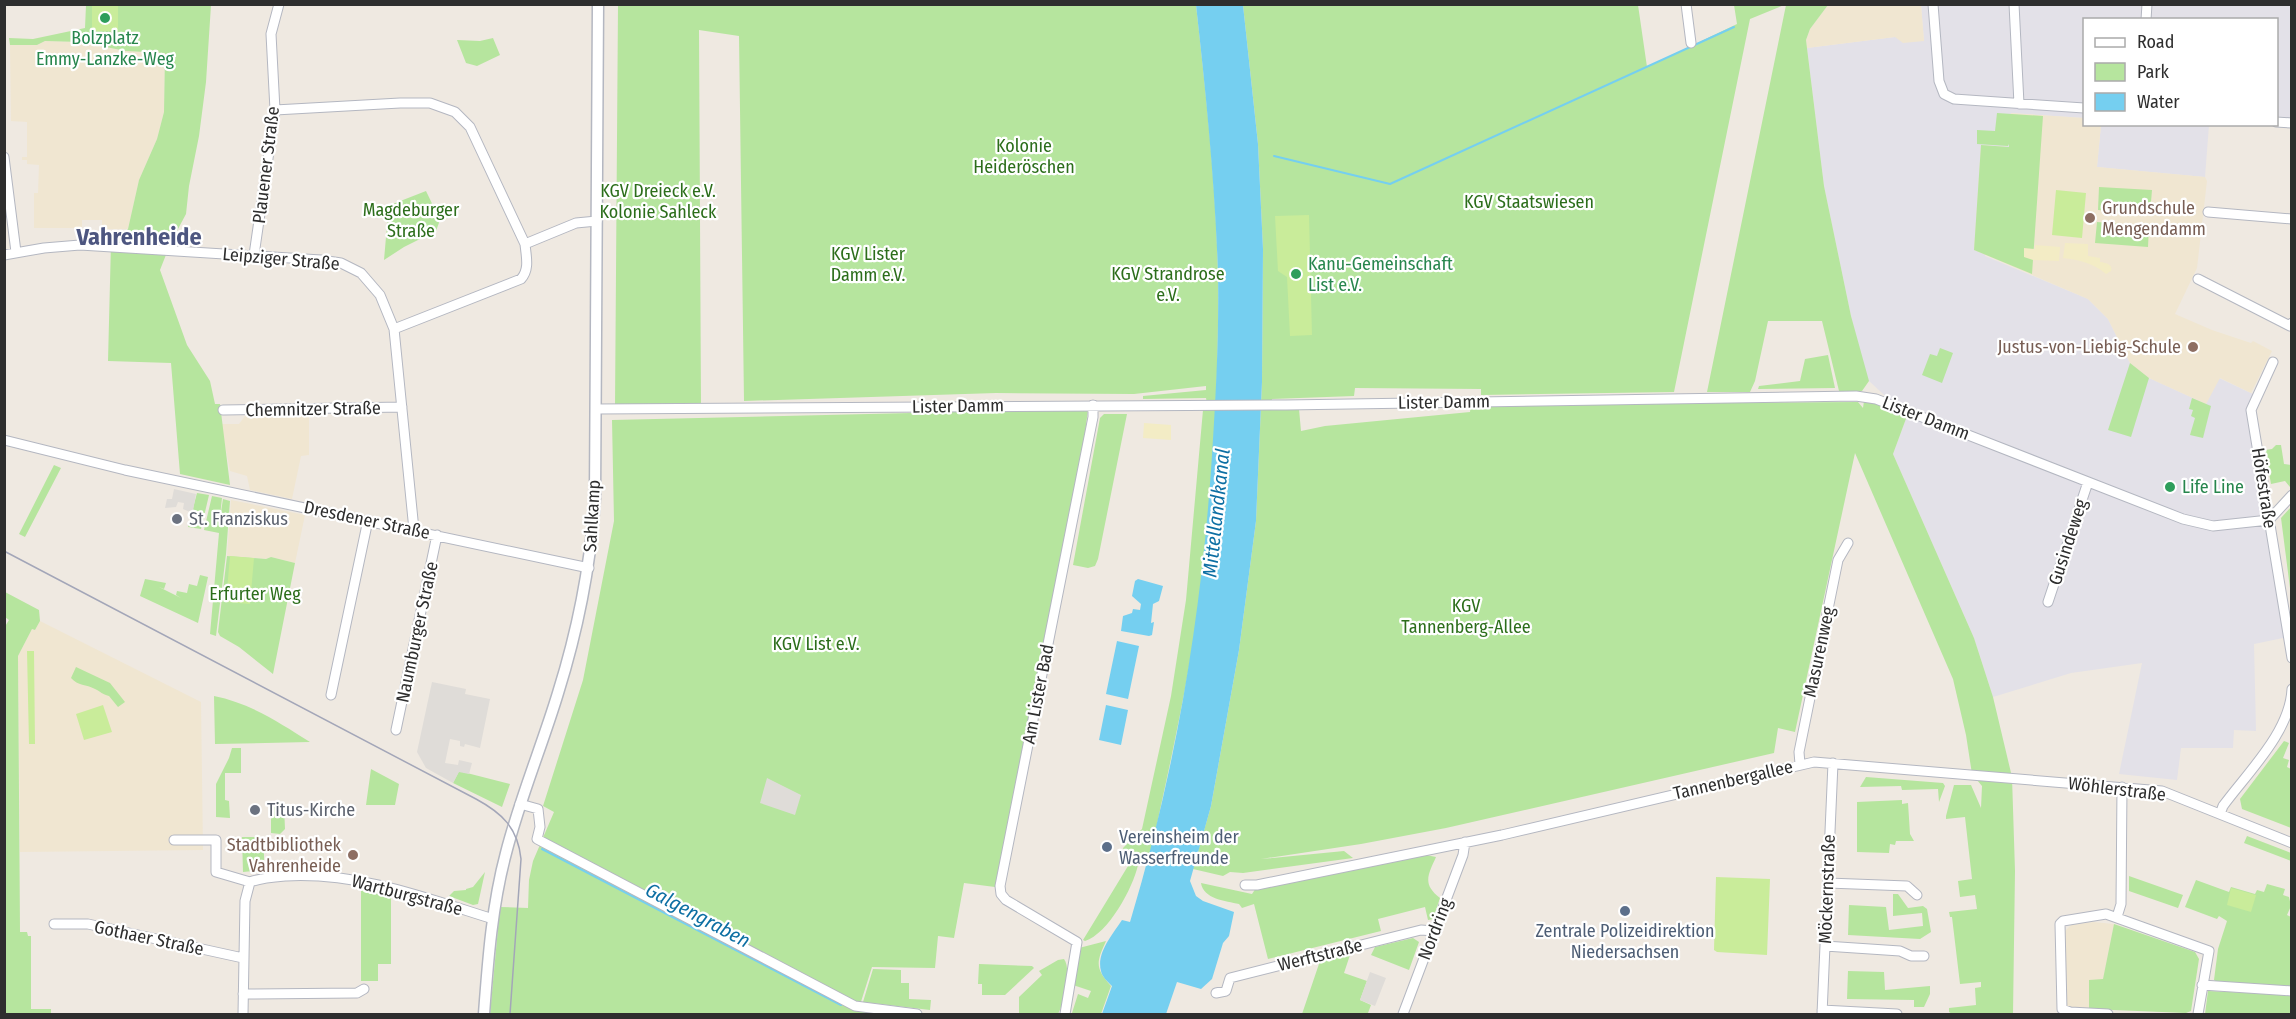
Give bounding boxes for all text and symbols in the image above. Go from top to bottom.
marker: Bolzplatz Emmy-Lanzke-Weg [98,11,112,25]
legend [2083,18,2278,126]
place label: Bolzplatz Emmy-Lanzke-Weg [36,27,175,70]
text: Road [2137,31,2174,53]
text: Park [2137,61,2170,83]
text: Water [2137,91,2180,113]
street label: Plauener Straße [248,105,284,225]
park label: Kolonie Heideröschen [973,135,1075,178]
park label: KGV Dreieck e.V. Kolonie Sahleck [600,180,717,223]
park label: KGV Staatswiesen [1464,191,1594,213]
place label: Grundschule Mengendamm [2102,197,2206,240]
park label: Magdeburger Straße [363,199,460,242]
marker: Grundschule Mengendamm [2083,211,2097,225]
district label: Vahrenheide [75,223,202,251]
street label: Leipziger Straße [221,243,341,275]
park label: KGV Lister Damm e.V. [831,243,906,286]
place label: Kanu-Gemeinschaft List e.V. [1308,253,1453,296]
park label: KGV Strandrose e.V. [1111,263,1225,306]
marker: Kanu-Gemeinschaft List e.V. [1289,267,1303,281]
place label: Justus-von-Liebig-Schule [1997,336,2181,358]
marker: Justus-von-Liebig-Schule [2186,340,2200,354]
street label: Lister Damm [1398,390,1490,414]
street label: Lister Damm [1879,391,1973,445]
street label: Lister Damm [912,394,1004,418]
street label: Chemnitzer Straße [245,397,381,421]
street label: Höfestraße [2247,446,2281,530]
water label: Mittellandkanal [1197,447,1235,579]
place label: Life Line [2182,476,2244,498]
street label: Sahlkamp [579,479,605,553]
marker: Life Line [2163,480,2177,494]
street label: Dresdener Straße [302,496,432,544]
street label: Gusindeweg [2044,496,2092,588]
place label: St. Franziskus [189,508,288,530]
marker: St. Franziskus [170,512,184,526]
street label: Naumburger Straße [391,559,443,704]
park label: Erfurter Weg [209,583,301,605]
park label: KGV Tannenberg-Allee [1401,595,1531,638]
street label: Masurenweg [1799,604,1839,699]
park label: KGV List e.V. [773,633,860,655]
street label: Am Lister Bad [1018,642,1058,746]
street label: Tannenbergallee [1671,756,1795,804]
street label: Wöhlerstraße [2067,772,2167,806]
place label: Titus-Kirche [267,799,355,821]
marker: Titus-Kirche [248,803,262,817]
place label: Vereinsheim der Wasserfreunde [1119,826,1240,869]
place label: Stadtbibliothek Vahrenheide [227,834,342,877]
street label: Möckernstraße [1814,834,1840,944]
marker: Vereinsheim der Wasserfreunde [1100,840,1114,854]
marker: Stadtbibliothek Vahrenheide [346,848,360,862]
street label: Wartburgstraße [349,870,465,920]
water label: Galgengraben [642,877,754,953]
street label: Nordring [1413,894,1457,963]
marker: Zentrale Polizeidirektion Niedersachsen [1618,904,1632,918]
street label: Gothaer Straße [92,916,206,960]
place label: Zentrale Polizeidirektion Niedersachsen [1535,920,1715,963]
street label: Werftstraße [1275,934,1365,976]

